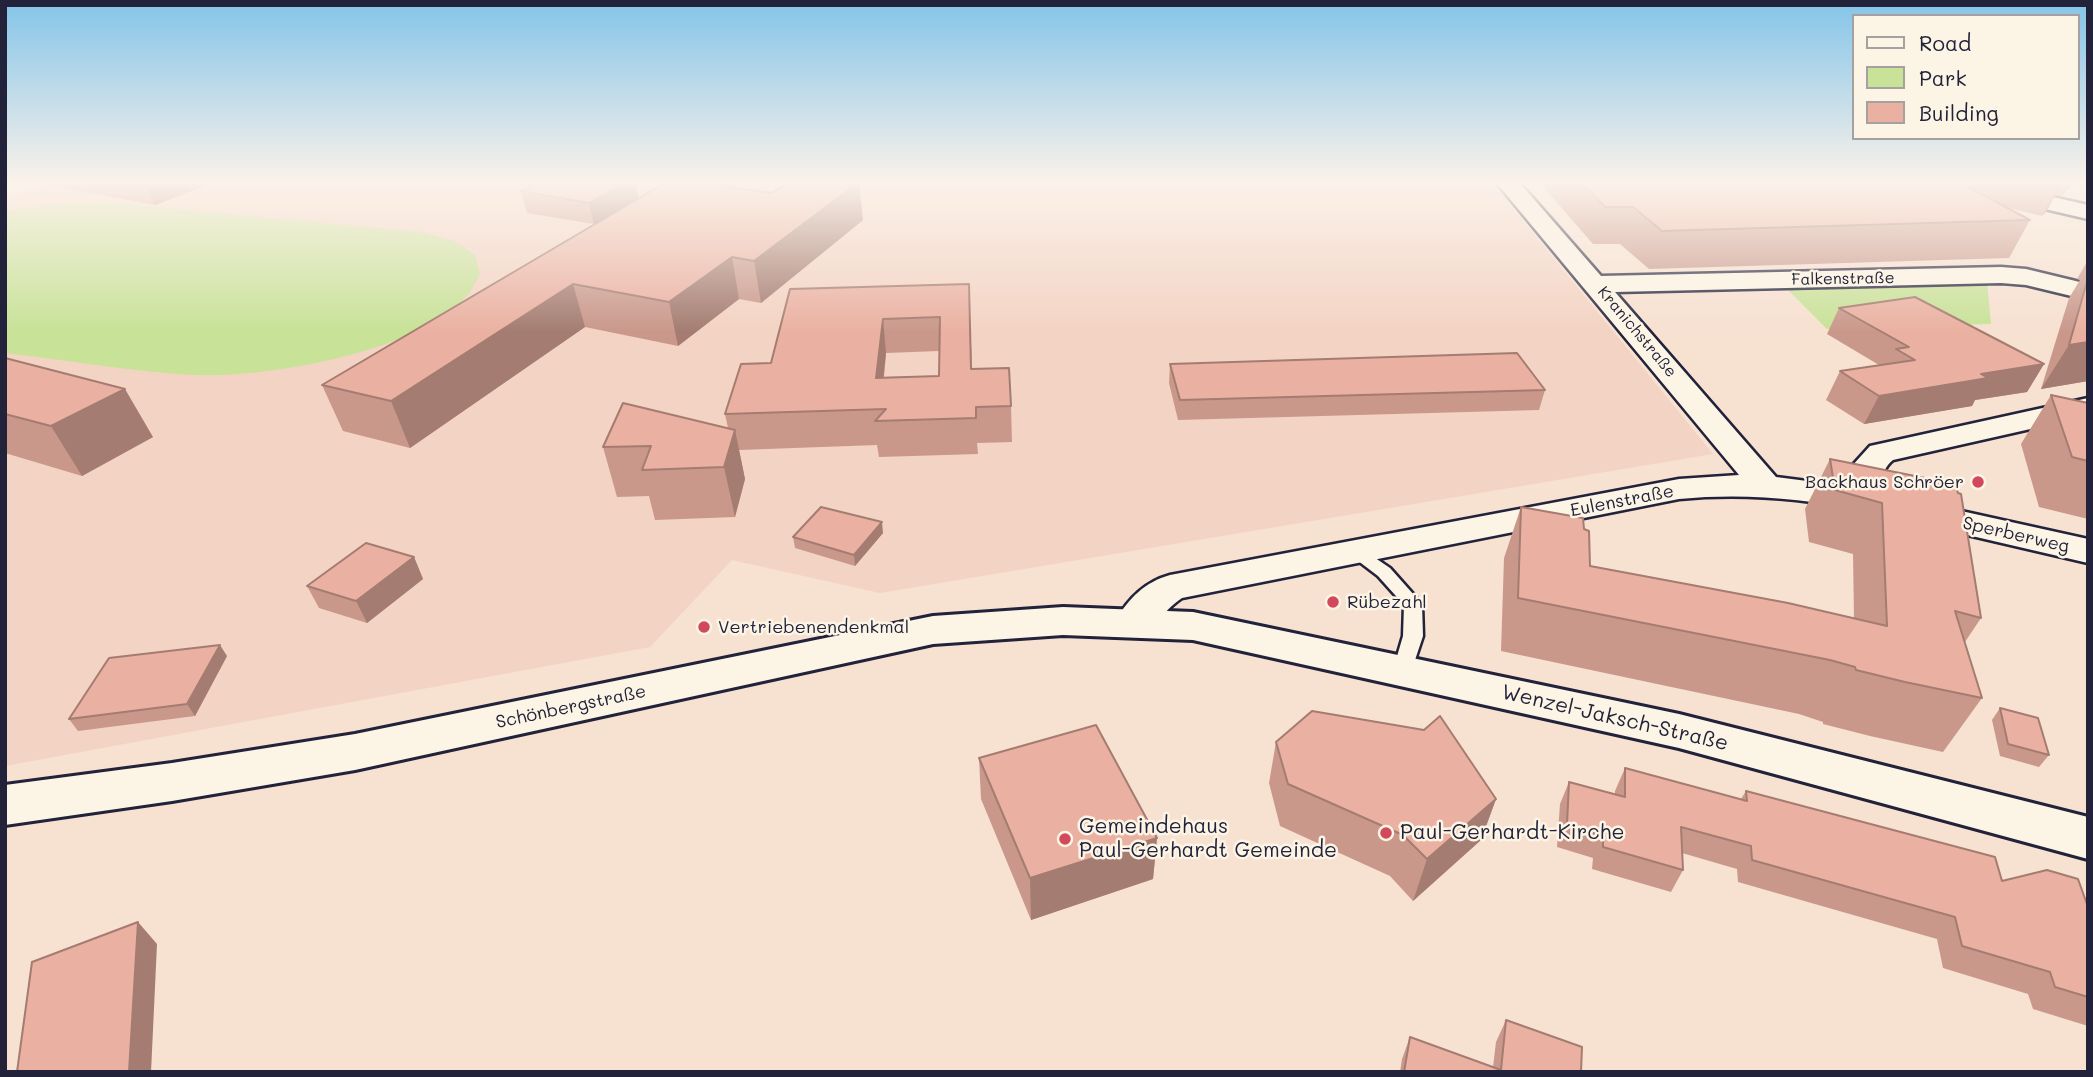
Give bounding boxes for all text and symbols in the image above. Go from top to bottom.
legend [1852,14,2079,140]
text: Road [1919,29,1971,56]
text: Park [1919,64,1967,91]
text: Building [1919,99,1999,126]
street label: Falkenstraße [1791,269,1895,289]
street label: Kranichstraße [1593,283,1681,381]
place label: Backhaus Schröer [1805,471,1964,493]
marker: Backhaus Schröer [1970,474,1986,490]
street label: Eulenstraße [1568,480,1676,522]
street label: Sperberweg [1961,512,2071,558]
place label: Rübezahl [1347,591,1427,613]
marker: Rübezahl [1325,594,1341,610]
place label: Vertriebenendenkmal [718,616,909,638]
marker: Vertriebenendenkmal [696,619,712,635]
street label: Wenzel-Jaksch-Straße [1499,680,1731,756]
street label: Schönbergstraße [494,681,648,733]
place label: Gemeindehaus Paul-Gerhardt Gemeinde [1079,814,1337,864]
place label: Paul-Gerhardt-Kirche [1400,820,1624,846]
marker: Paul-Gerhardt-Kirche [1378,825,1394,841]
marker: Gemeindehaus Paul-Gerhardt Gemeinde [1057,831,1073,847]

